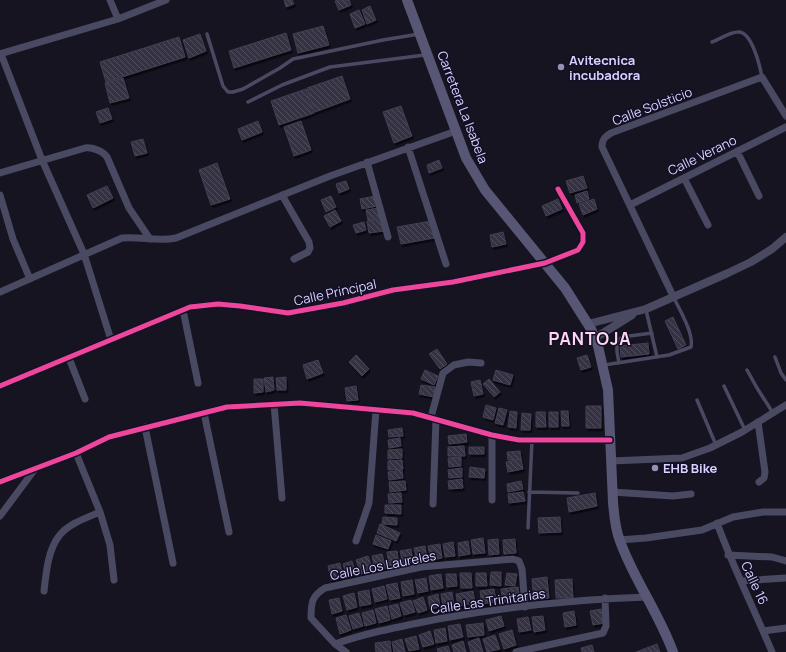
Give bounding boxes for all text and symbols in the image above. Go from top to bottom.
street label: Carretera La Isabela [433,48,493,166]
place label: Avitecnica incubadora [569,51,640,84]
marker: Avitecnica incubadora [556,62,566,72]
street label: Calle Solsticio [609,82,695,130]
street label: Calle Verano [665,130,740,179]
street label: Calle Principal [292,274,378,310]
district label: PANTOJA [548,327,632,350]
place label: EHB Bike [663,459,718,477]
marker: EHB Bike [650,463,660,473]
street label: Calle Los Laureles [328,546,438,584]
street label: Calle 16 [737,558,773,608]
street label: Calle Las Trinitarias [429,584,547,618]

